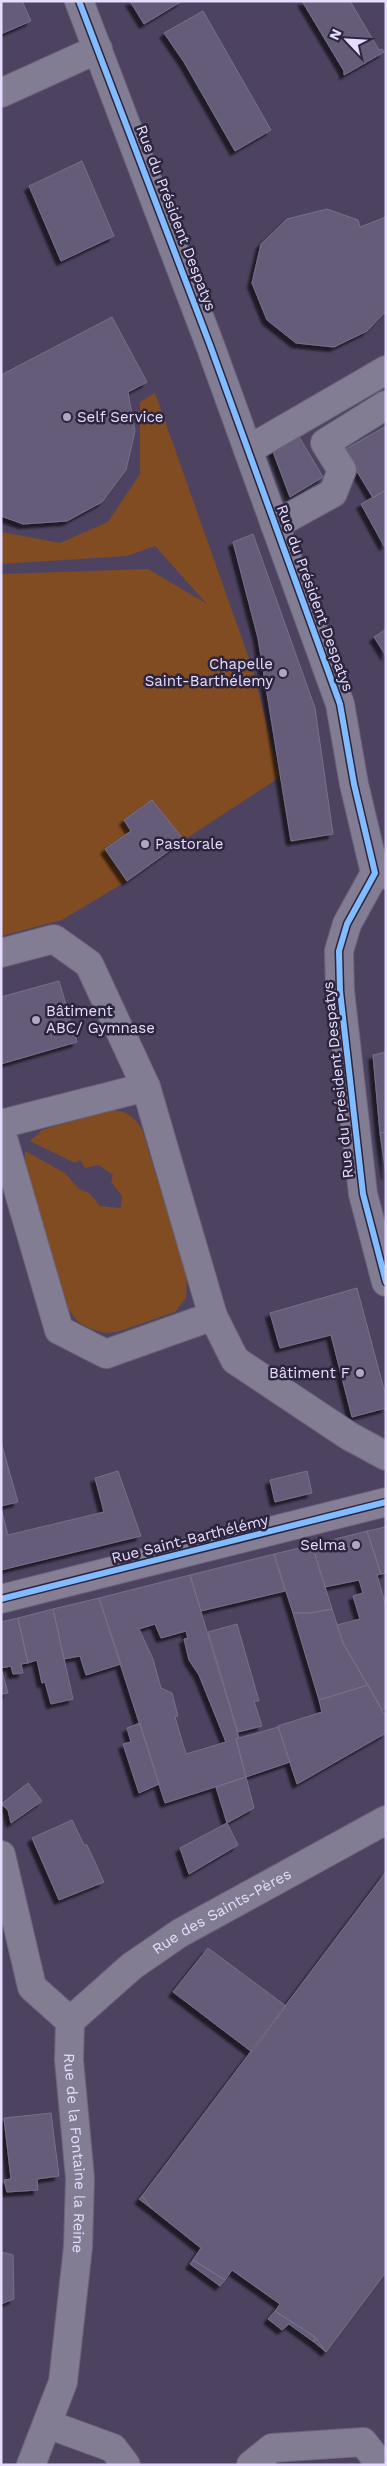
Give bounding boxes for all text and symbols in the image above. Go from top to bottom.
north arrow [322,15,372,65]
text: N [326,26,345,43]
street label: Rue du Président Despatys [132,123,220,314]
place label: Self Service [77,408,164,426]
marker: Self Service [61,411,73,423]
street label: Rue du Président Despatys [273,502,357,694]
place label: Chapelle Saint-Barthélemy [145,655,273,690]
marker: Chapelle Saint-Barthélemy [277,667,289,679]
place label: Pastorale [155,835,223,853]
marker: Pastorale [139,838,151,850]
street label: Rue du Président Despatys [319,981,357,1179]
place label: Bâtiment ABC/ Gymnase [46,1002,155,1037]
marker: Bâtiment ABC/ Gymnase [30,1014,42,1026]
place label: Bâtiment F [269,1364,350,1382]
marker: Bâtiment F [354,1367,366,1379]
street label: Rue Saint-Barthélémy [110,1511,271,1567]
place label: Selma [300,1536,346,1554]
marker: Selma [350,1539,362,1551]
street label: Rue des Saints-Pères [149,1865,294,1958]
street label: Rue de la Fontaine la Reine [60,2053,89,2254]

